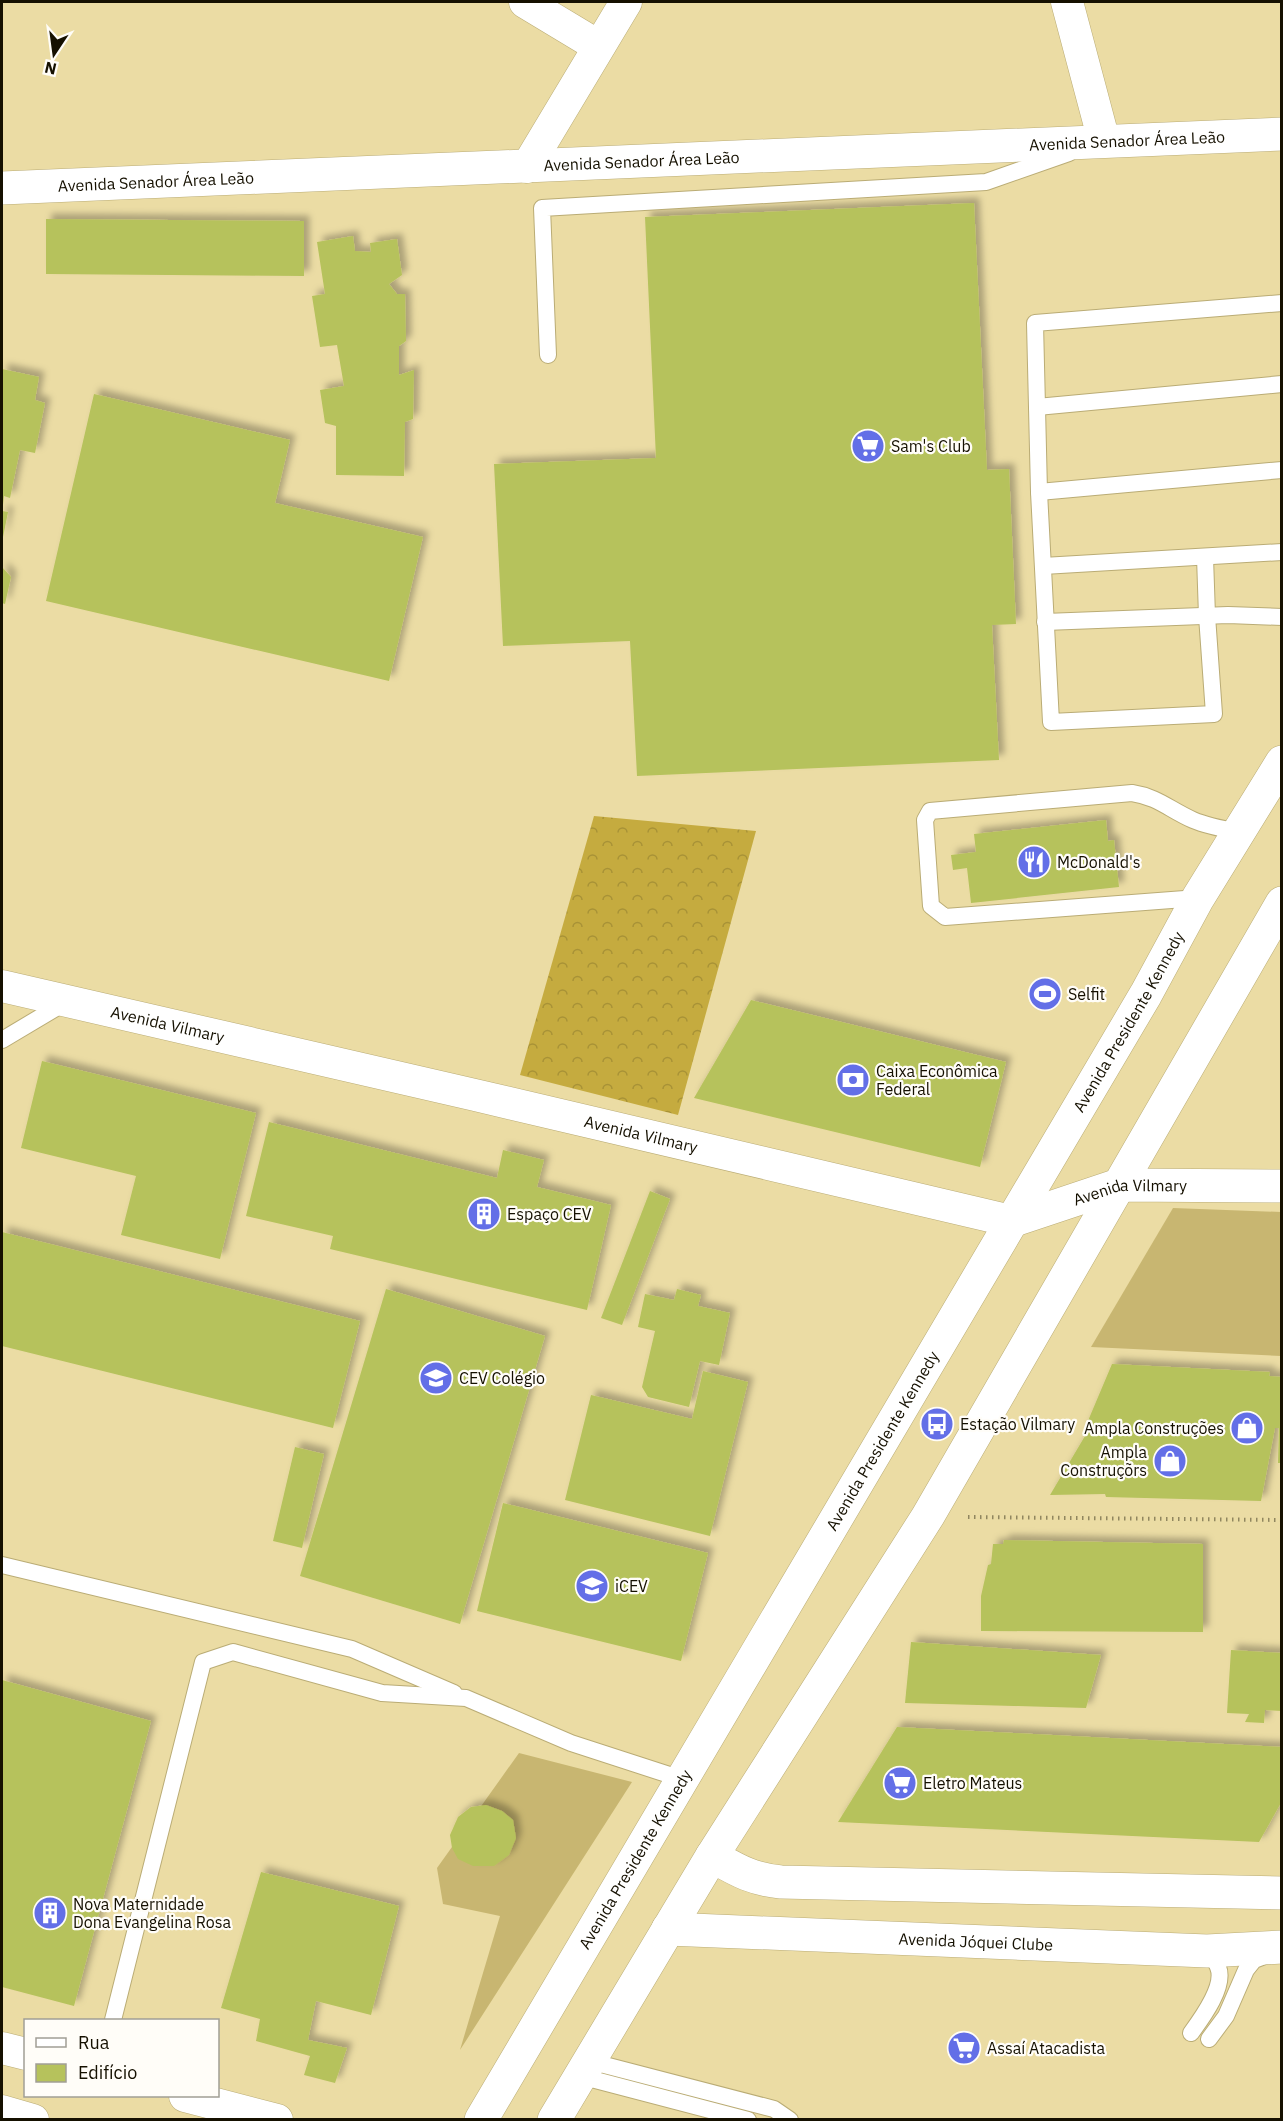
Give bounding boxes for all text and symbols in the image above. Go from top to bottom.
north arrow [24,24,84,84]
text: N [43,58,59,80]
street label: Avenida Senador Área Leão [1029,126,1225,155]
street label: Avenida Senador Área Leão [543,147,740,175]
street label: Avenida Senador Área Leão [57,167,254,196]
supermarket icon: Sam's Club [850,428,886,464]
place label: Sam's Club [891,436,971,456]
restaurant icon: McDonald's [1016,844,1052,880]
place label: McDonald's [1057,852,1141,872]
street label: Avenida Presidente Kennedy [1069,928,1188,1116]
sports icon: Selfit [1027,976,1063,1012]
place label: Selfit [1068,984,1105,1004]
street label: Avenida Vilmary [109,1001,226,1047]
place label: Caixa Econômica Federal [876,1061,998,1099]
bank icon: Caixa Econômica Federal [835,1062,871,1098]
street label: Avenida Vilmary [582,1111,700,1157]
street label: Avenida Vilmary [1071,1175,1187,1210]
building icon: Espaço CEV [466,1196,502,1232]
place label: Espaço CEV [507,1204,592,1224]
street label: Avenida Presidente Kennedy [821,1347,943,1534]
school or university icon: CEV Colégio [418,1360,454,1396]
place label: CEV Colégio [459,1368,545,1388]
bus stop icon: Estação Vilmary [919,1406,955,1442]
shop icon: Ampla Construções [1229,1410,1265,1446]
place label: Estação Vilmary [960,1414,1075,1434]
place label: Ampla Construções [1084,1418,1224,1438]
place label: Ampla Construçõrs [1060,1442,1147,1480]
shop icon: Ampla Construçõrs [1152,1443,1188,1479]
school or university icon: iCEV [574,1568,610,1604]
place label: iCEV [615,1576,648,1596]
supermarket icon: Eletro Mateus [882,1765,918,1801]
street label: Avenida Presidente Kennedy [574,1766,696,1953]
place label: Eletro Mateus [923,1773,1022,1793]
place label: Nova Maternidade Dona Evangelina Rosa [73,1894,231,1932]
building icon: Nova Maternidade Dona Evangelina Rosa [32,1895,68,1931]
street label: Avenida Jóquei Clube [898,1928,1054,1955]
legend [24,2019,219,2097]
supermarket icon: Assaí Atacadista [946,2030,982,2066]
text: Rua [78,2031,110,2054]
place label: Assaí Atacadista [987,2038,1106,2058]
text: Edifício [78,2061,137,2084]

